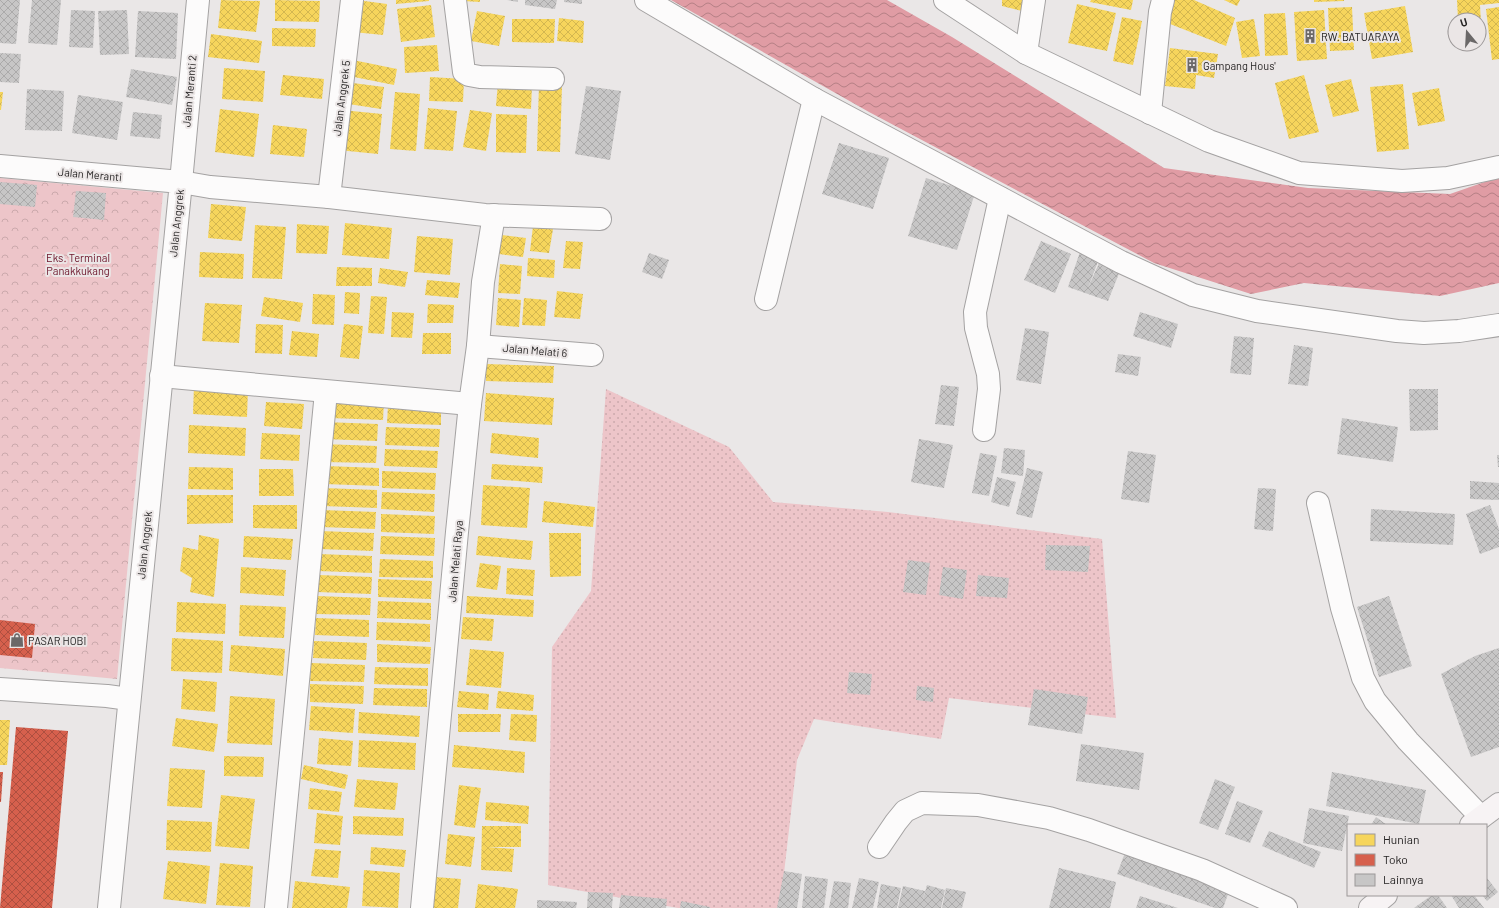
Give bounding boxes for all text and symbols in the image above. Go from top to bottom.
north arrow [1447,12,1487,52]
text: U [1458,15,1469,29]
building icon: RW. BATUARAYA [1302,28,1318,44]
place label: RW. BATUARAYA [1321,30,1400,43]
street label: Jalan Meranti 2 [179,54,199,128]
building icon: Gampang Hous' [1184,57,1200,73]
street label: Jalan Anggrek 5 [330,59,352,136]
place label: Gampang Hous' [1203,59,1276,72]
street label: Jalan Meranti [57,165,123,183]
street label: Jalan Anggrek [166,188,186,257]
park label: Eks. Terminal Panakkukang [46,251,110,277]
street label: Jalan Melati 6 [502,341,568,359]
street label: Jalan Anggrek [134,510,154,579]
street label: Jalan Melati Raya [445,520,465,602]
shop icon: PASAR HOBI [9,632,25,648]
place label: PASAR HOBI [28,634,86,647]
legend [1347,824,1487,896]
text: Hunian [1383,832,1419,846]
text: Toko [1383,852,1408,866]
text: Lainnya [1383,872,1423,886]

